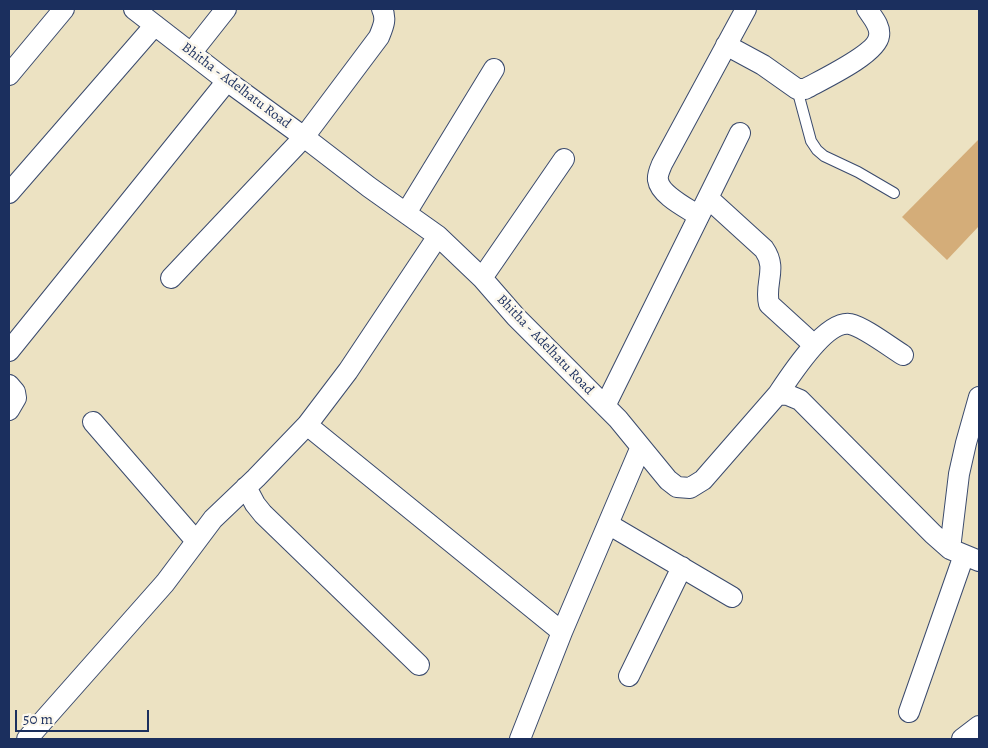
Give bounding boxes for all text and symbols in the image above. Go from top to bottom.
street label: Bhitha - Adelhatu Road [178,39,294,133]
street label: Bhitha - Adelhatu Road [493,291,597,399]
scale bar [18,700,151,732]
text: 50 m [23,709,53,729]

